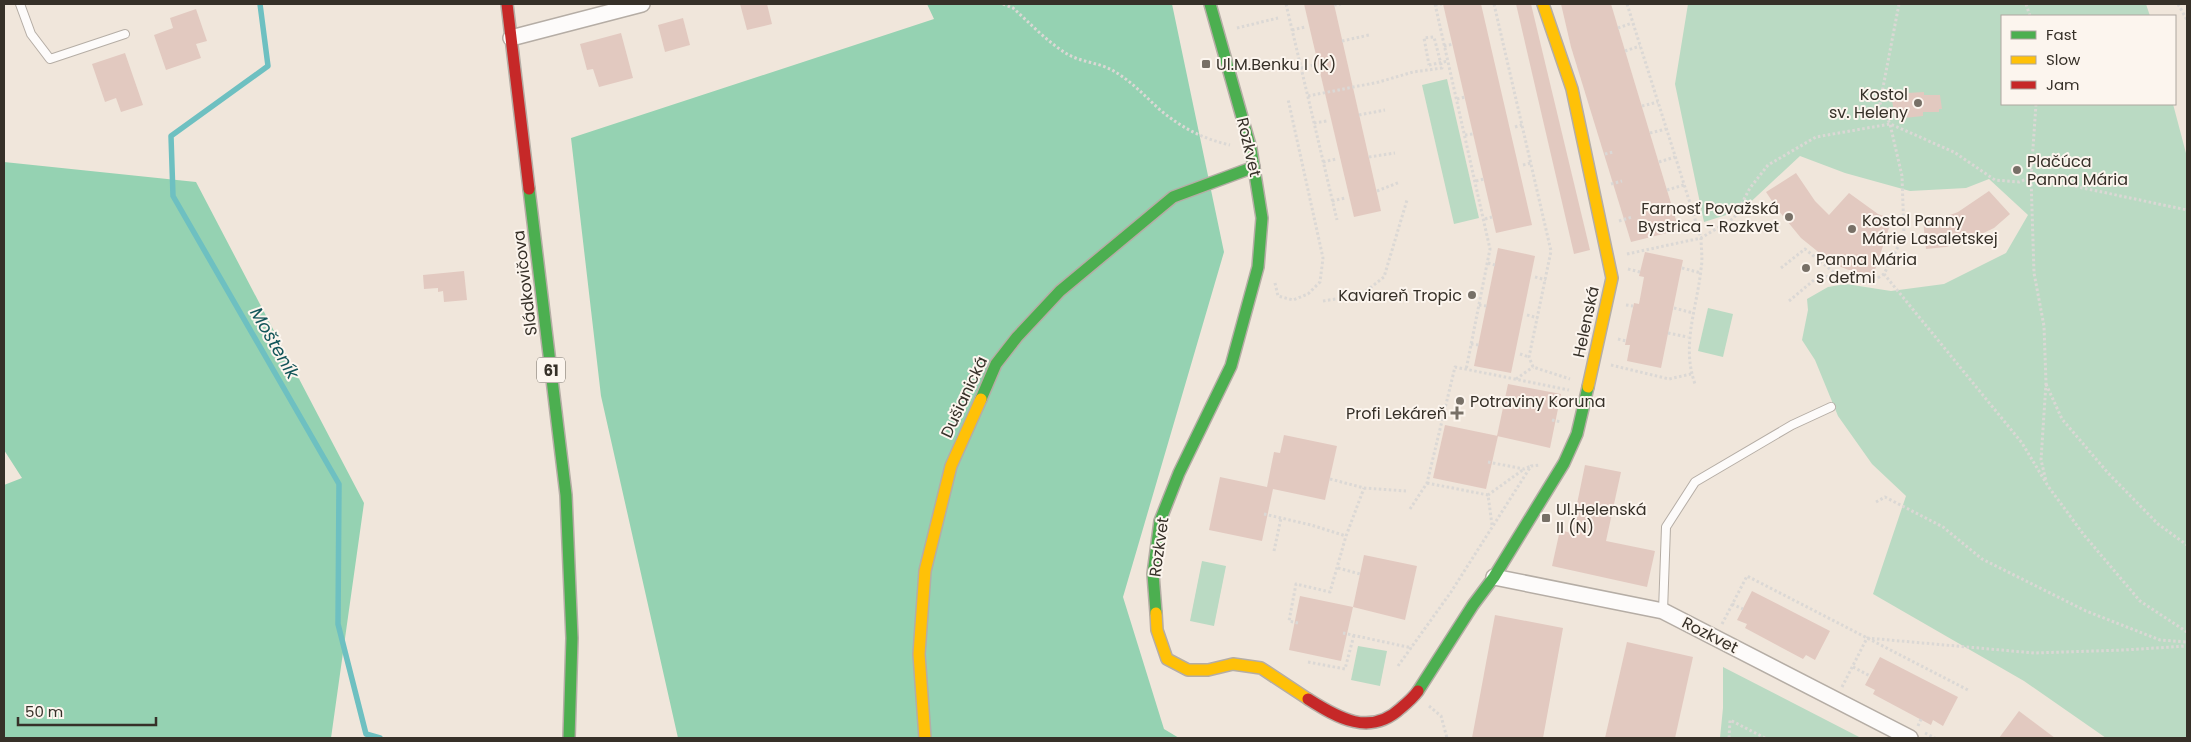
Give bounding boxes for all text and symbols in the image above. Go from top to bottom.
legend [2001,15,2176,105]
text: Fast [2046,24,2077,45]
text: Slow [2046,49,2081,70]
place label: Ul.M.Benku I (K) [1216,53,1336,76]
marker: Ul.M.Benku I (K) [1200,58,1212,70]
text: Jam [2046,74,2080,95]
place label: Kostol sv. Heleny [1829,83,1908,124]
marker: Kostol sv. Heleny [1912,97,1924,109]
street label: Rozkvet [1231,115,1267,179]
place label: Plačúca Panna Mária [2027,150,2128,191]
marker: Plačúca Panna Mária [2011,164,2023,176]
place label: Farnosť Považská Bystrica - Rozkvet [1638,197,1779,238]
place label: Kostol Panny Márie Lasaletskej [1862,209,1998,250]
marker: Farnosť Považská Bystrica - Rozkvet [1783,211,1795,223]
marker: Kostol Panny Márie Lasaletskej [1846,223,1858,235]
street label: Sládkovičova [507,229,543,337]
place label: Panna Mária s deťmi [1816,248,1917,289]
marker: Panna Mária s deťmi [1800,262,1812,274]
place label: Kaviareň Tropic [1338,284,1462,307]
street label: Helenská [1567,284,1605,360]
marker: Kaviareň Tropic [1466,289,1478,301]
water label: Mošteník [244,302,306,384]
street label: Dušianická [935,352,993,442]
road number: 61 [537,358,565,382]
place label: Potraviny Koruna [1470,390,1606,413]
marker: Potraviny Koruna [1454,395,1466,407]
place label: Profi Lekáreň [1346,402,1447,425]
marker: Profi Lekáreň [1451,407,1463,419]
place label: Ul.Helenská II (N) [1556,498,1647,539]
marker: Ul.Helenská II (N) [1540,512,1552,524]
street label: Rozkvet [1143,515,1175,578]
street label: Rozkvet [1678,611,1742,659]
scale bar [18,694,155,726]
text: 50 m [25,701,63,722]

